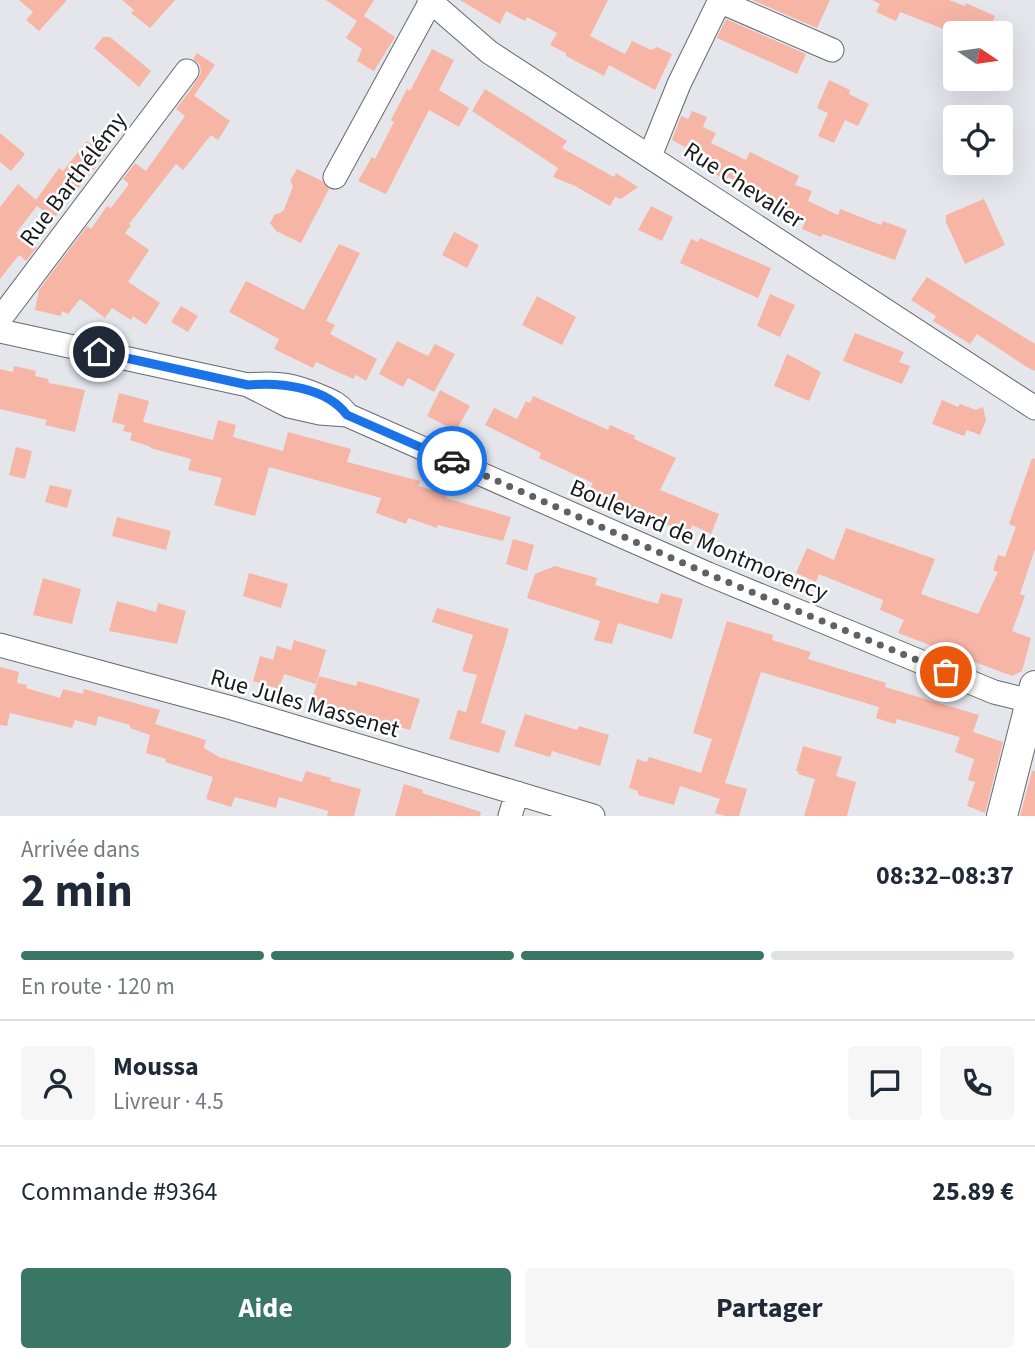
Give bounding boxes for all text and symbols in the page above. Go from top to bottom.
north arrow [943,21,1013,91]
map controls [943,21,1013,175]
street label: Rue Barthélémy [11,105,136,254]
button: locate [943,105,1013,175]
street label: Rue Chevalier [677,133,811,238]
pin [69,322,129,382]
icon: home [80,333,118,371]
courier [417,426,487,496]
icon: car [433,442,471,480]
street label: Boulevard de Montmorency [564,470,833,611]
pin [916,642,976,702]
icon: bag [927,653,965,691]
street label: Rue Jules Massenet [206,660,404,747]
text: Arrivée dans [21,833,140,866]
text: 08:32–08:37 [876,857,1014,894]
text: 2 min [21,859,133,924]
text: En route · 120 m [21,970,175,1003]
button: person [21,1046,95,1120]
button: chat [848,1046,922,1120]
button: phone [940,1046,1014,1120]
text: Moussa [113,1048,199,1085]
text: Livreur · 4.5 [113,1085,224,1118]
text: Commande #9364 [21,1173,218,1210]
text: 25.89 € [932,1173,1014,1210]
button: Aide [21,1268,511,1348]
button: Partager [525,1268,1014,1348]

